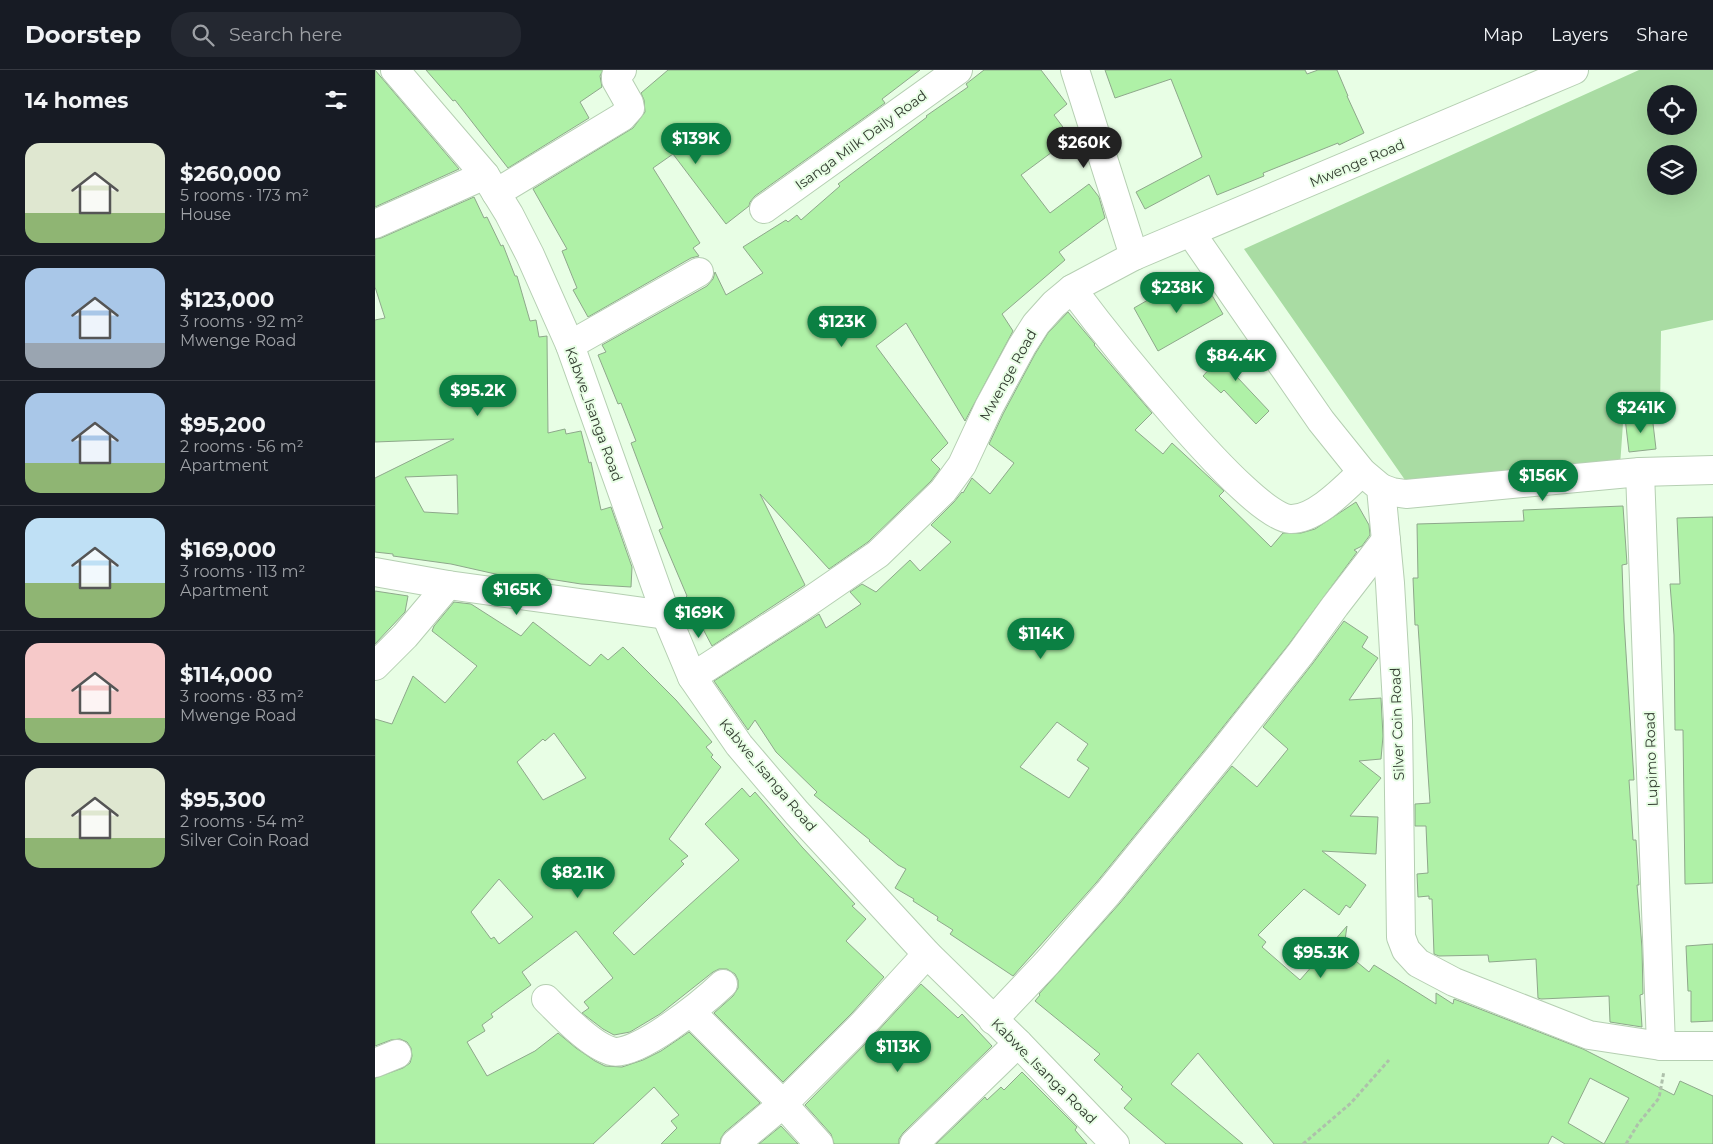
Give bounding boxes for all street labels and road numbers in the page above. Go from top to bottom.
street label: Isanga Milk Daily Road [792,86,930,194]
street label: Mwenge Road [1307,135,1407,191]
street label: Mwenge Road [975,326,1041,424]
street label: Kabwe_Isanga Road [561,344,627,484]
street label: Silver Coin Road [1386,667,1408,781]
street label: Lupimo Road [1640,711,1662,807]
street label: Kabwe_Isanga Road [715,715,821,835]
street label: Kabwe_Isanga Road [987,1014,1101,1128]

